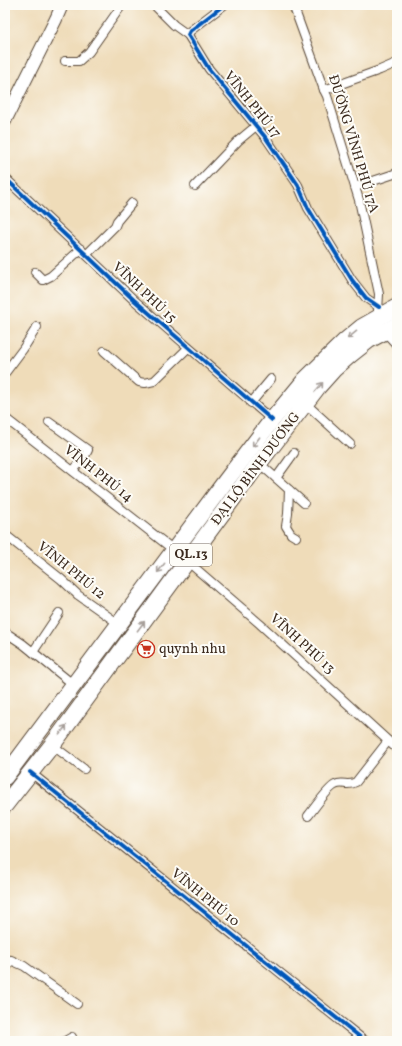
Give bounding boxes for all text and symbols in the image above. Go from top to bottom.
street label: VĨNH PHÚ 17 [219,67,286,143]
street label: ĐƯỜNG VĨNH PHÚ 17A [323,72,384,216]
street label: VĨNH PHÚ 15 [108,258,181,328]
one-way arrow [347,331,358,340]
one-way arrow [314,381,323,392]
street label: ĐẠI LỘ BÌNH DƯƠNG [206,408,305,530]
one-way arrow [252,436,260,447]
street label: VĨNH PHÚ 14 [59,440,137,507]
street label: VĨNH PHÚ 12 [33,537,110,604]
road number: QL.13 [170,544,212,566]
one-way arrow [157,563,166,574]
street label: VĨNH PHÚ 13 [265,609,339,678]
one-way arrow [137,620,145,631]
supermarket icon: quynh nhu [136,639,156,659]
place label: quynh nhu [159,640,226,659]
one-way arrow [59,725,67,736]
street label: VĨNH PHÚ 10 [167,864,244,932]

